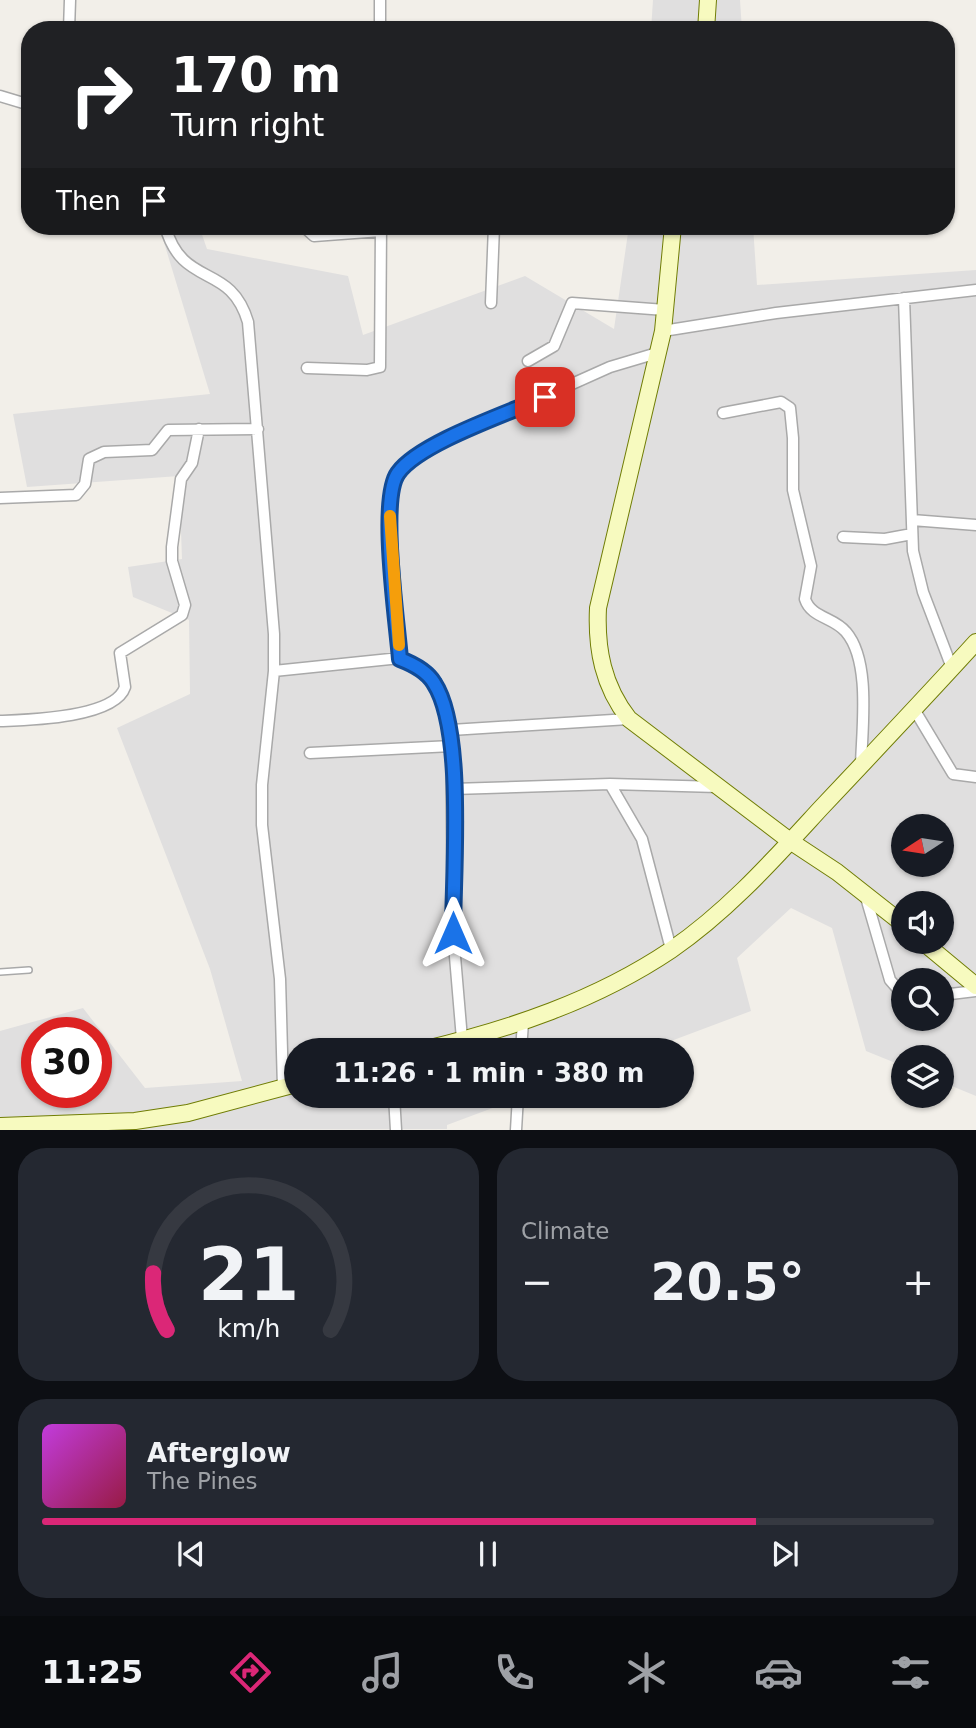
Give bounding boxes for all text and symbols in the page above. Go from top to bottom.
text: 170 m [171,47,341,104]
icon: right [56,49,147,140]
text: Turn right [171,106,324,144]
icon: arrive [135,182,173,220]
text: Then [56,186,121,216]
pin [515,367,575,427]
icon: arrive [526,378,564,416]
north arrow [891,814,954,877]
map controls [891,814,954,1108]
button: sound [891,891,954,954]
position arrow [416,896,490,970]
button: search [891,968,954,1031]
speed limit sign: 30 [21,1017,112,1108]
button: layers [891,1045,954,1108]
text: 11:26 · 1 min · 380 m [334,1058,644,1088]
text: Climate [521,1218,610,1244]
text: 21 [198,1233,299,1318]
text: 20.5° [650,1252,805,1312]
text: − [521,1260,553,1304]
text: + [902,1260,934,1304]
text: km/h [217,1314,280,1343]
text: Afterglow [147,1438,291,1468]
text: The Pines [147,1468,258,1494]
icon: previous [172,1535,210,1573]
icon: pause [469,1535,507,1573]
icon: next [766,1535,804,1573]
icon: directions [226,1648,275,1697]
icon: music [358,1648,407,1697]
icon: phone [490,1648,539,1697]
icon: climate [622,1648,671,1697]
icon: car [754,1648,803,1697]
icon: filters [886,1648,935,1697]
text: 11:25 [41,1653,143,1691]

